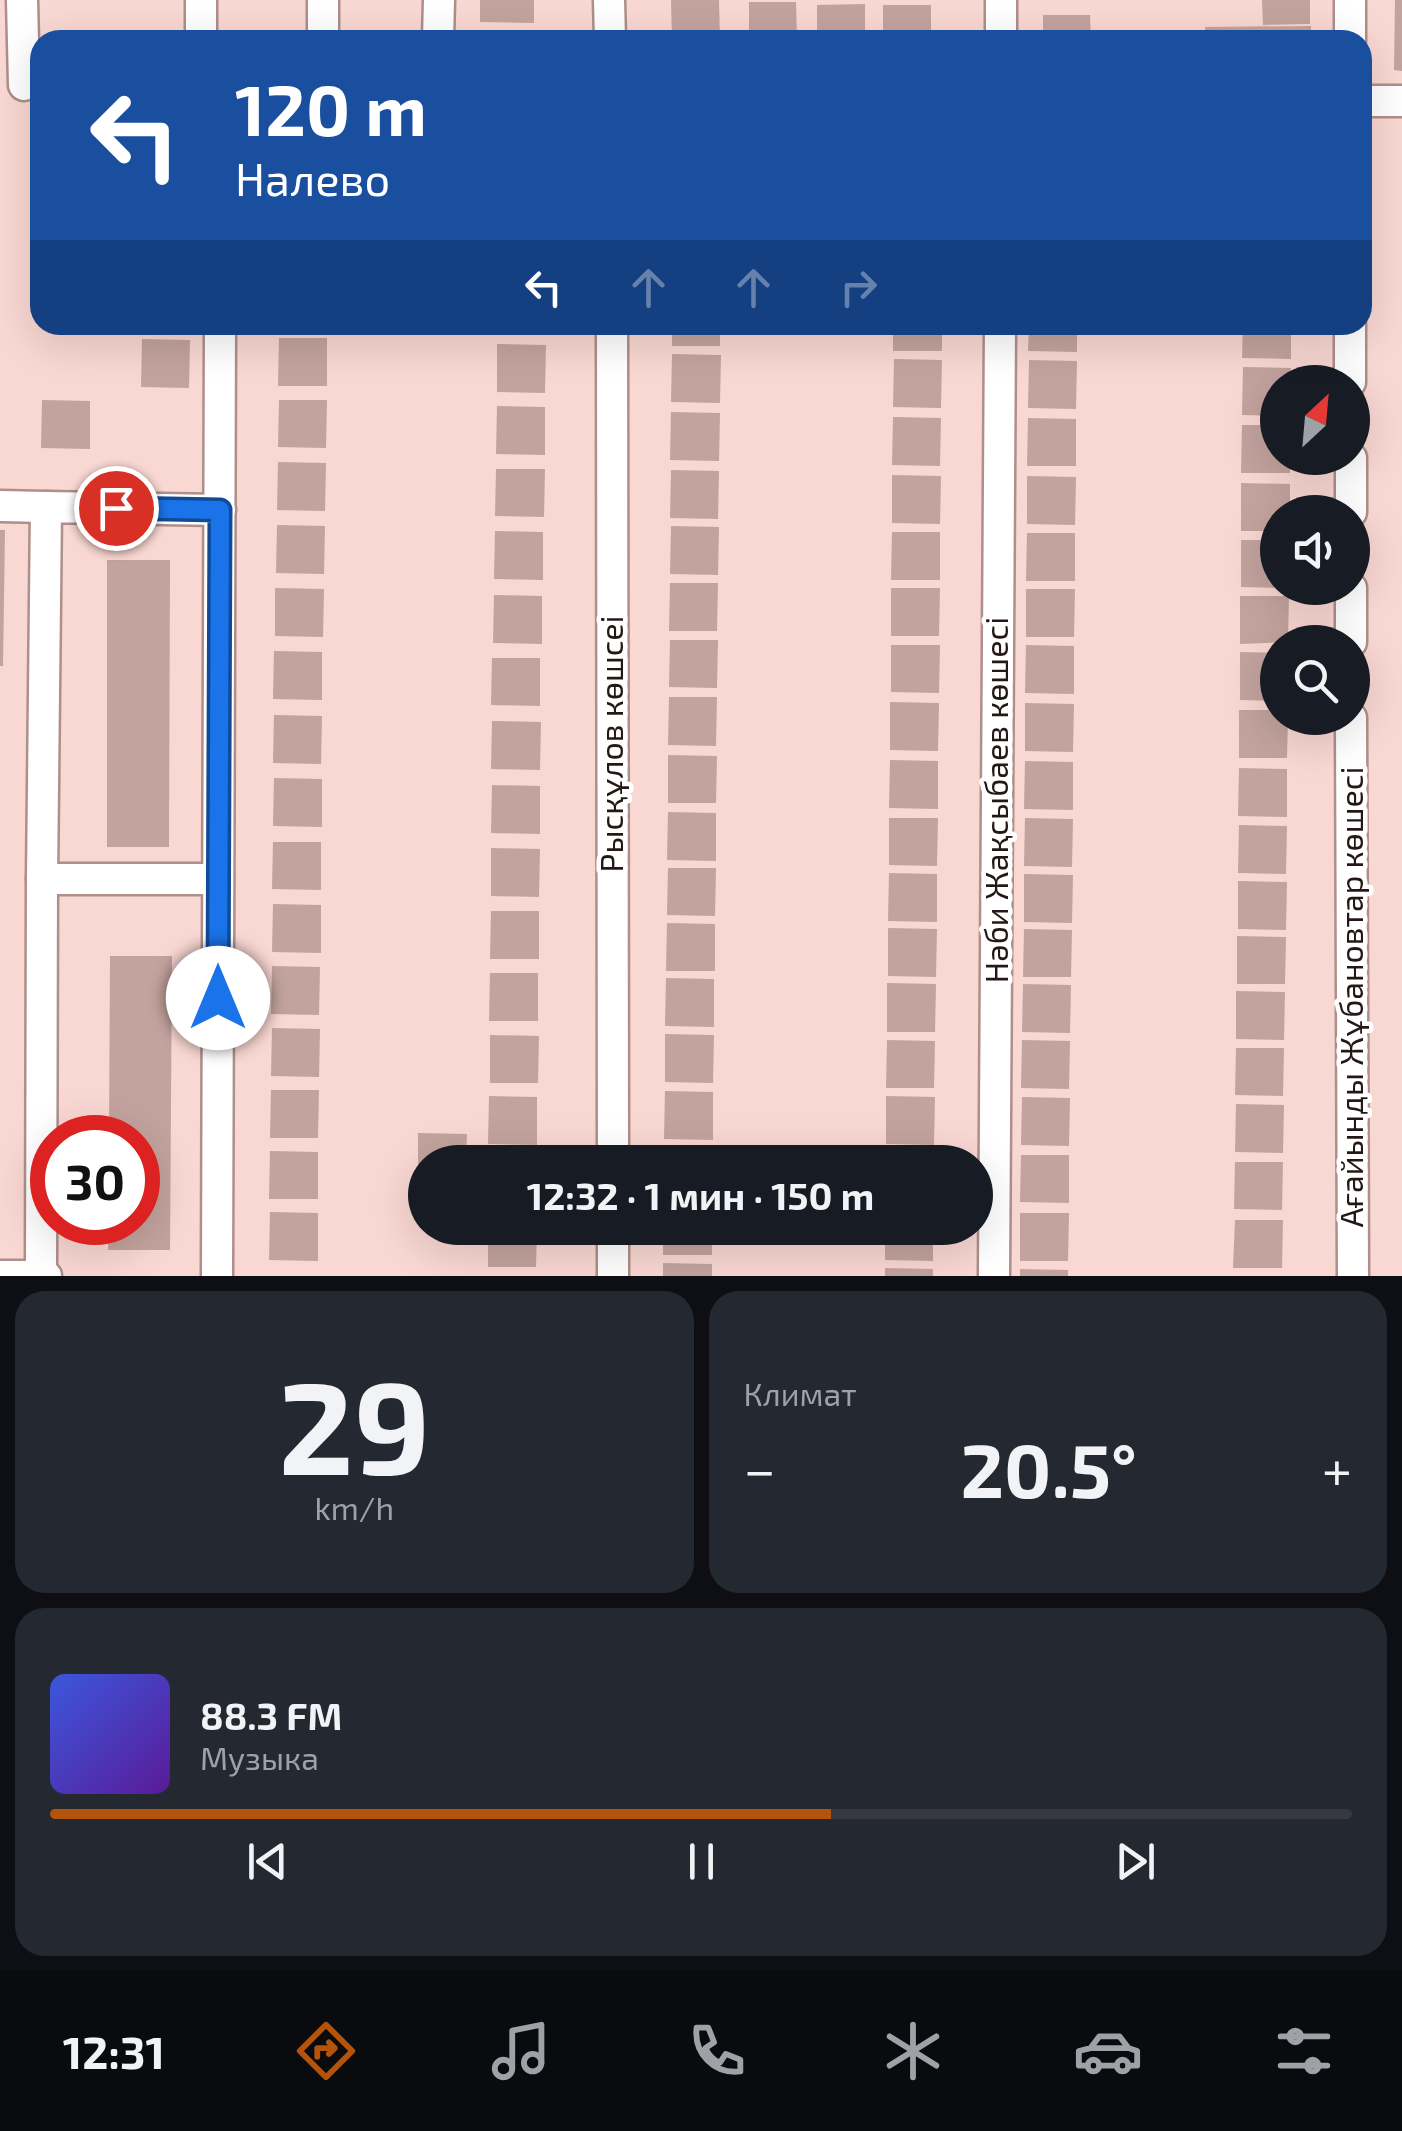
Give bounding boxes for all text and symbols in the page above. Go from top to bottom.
text: 120 m [235,66,427,150]
icon: left [70,70,200,200]
text: Налево [235,151,390,205]
icon: left [516,260,571,315]
icon: ahead [621,260,676,315]
icon: ahead [726,260,781,315]
icon: right [831,260,886,315]
north arrow [1260,365,1370,475]
map controls [1260,365,1370,735]
pin [74,466,159,551]
icon: arrive [89,481,144,536]
button: sound [1260,495,1370,605]
street label: Рысқұлов көшсеі [591,616,629,873]
street label: Нәби Жақсыбаев көшесі [976,617,1014,983]
button: search [1260,625,1370,735]
street label: Ағайынды Жұбановтар көшесі [1331,766,1369,1228]
position arrow [166,946,270,1050]
speed limit sign: 30 [30,1115,160,1245]
text: 12:32 · 1 мин · 150 m [527,1172,874,1218]
text: 29 [278,1345,430,1501]
text: Климат [744,1374,857,1412]
text: 20.5° [960,1423,1137,1513]
text: − [744,1435,776,1501]
text: + [1322,1435,1352,1501]
text: km/h [315,1488,394,1526]
text: 88.3 FM [200,1692,342,1738]
text: Музыка [200,1738,319,1776]
icon: previous [240,1834,295,1889]
icon: pause [674,1834,729,1889]
icon: next [1108,1834,1163,1889]
icon: directions [291,2016,361,2086]
icon: music [486,2016,556,2086]
icon: phone [682,2016,752,2086]
icon: climate [878,2016,948,2086]
icon: car [1073,2016,1143,2086]
icon: filters [1269,2016,1339,2086]
text: 12:31 [63,2024,165,2078]

